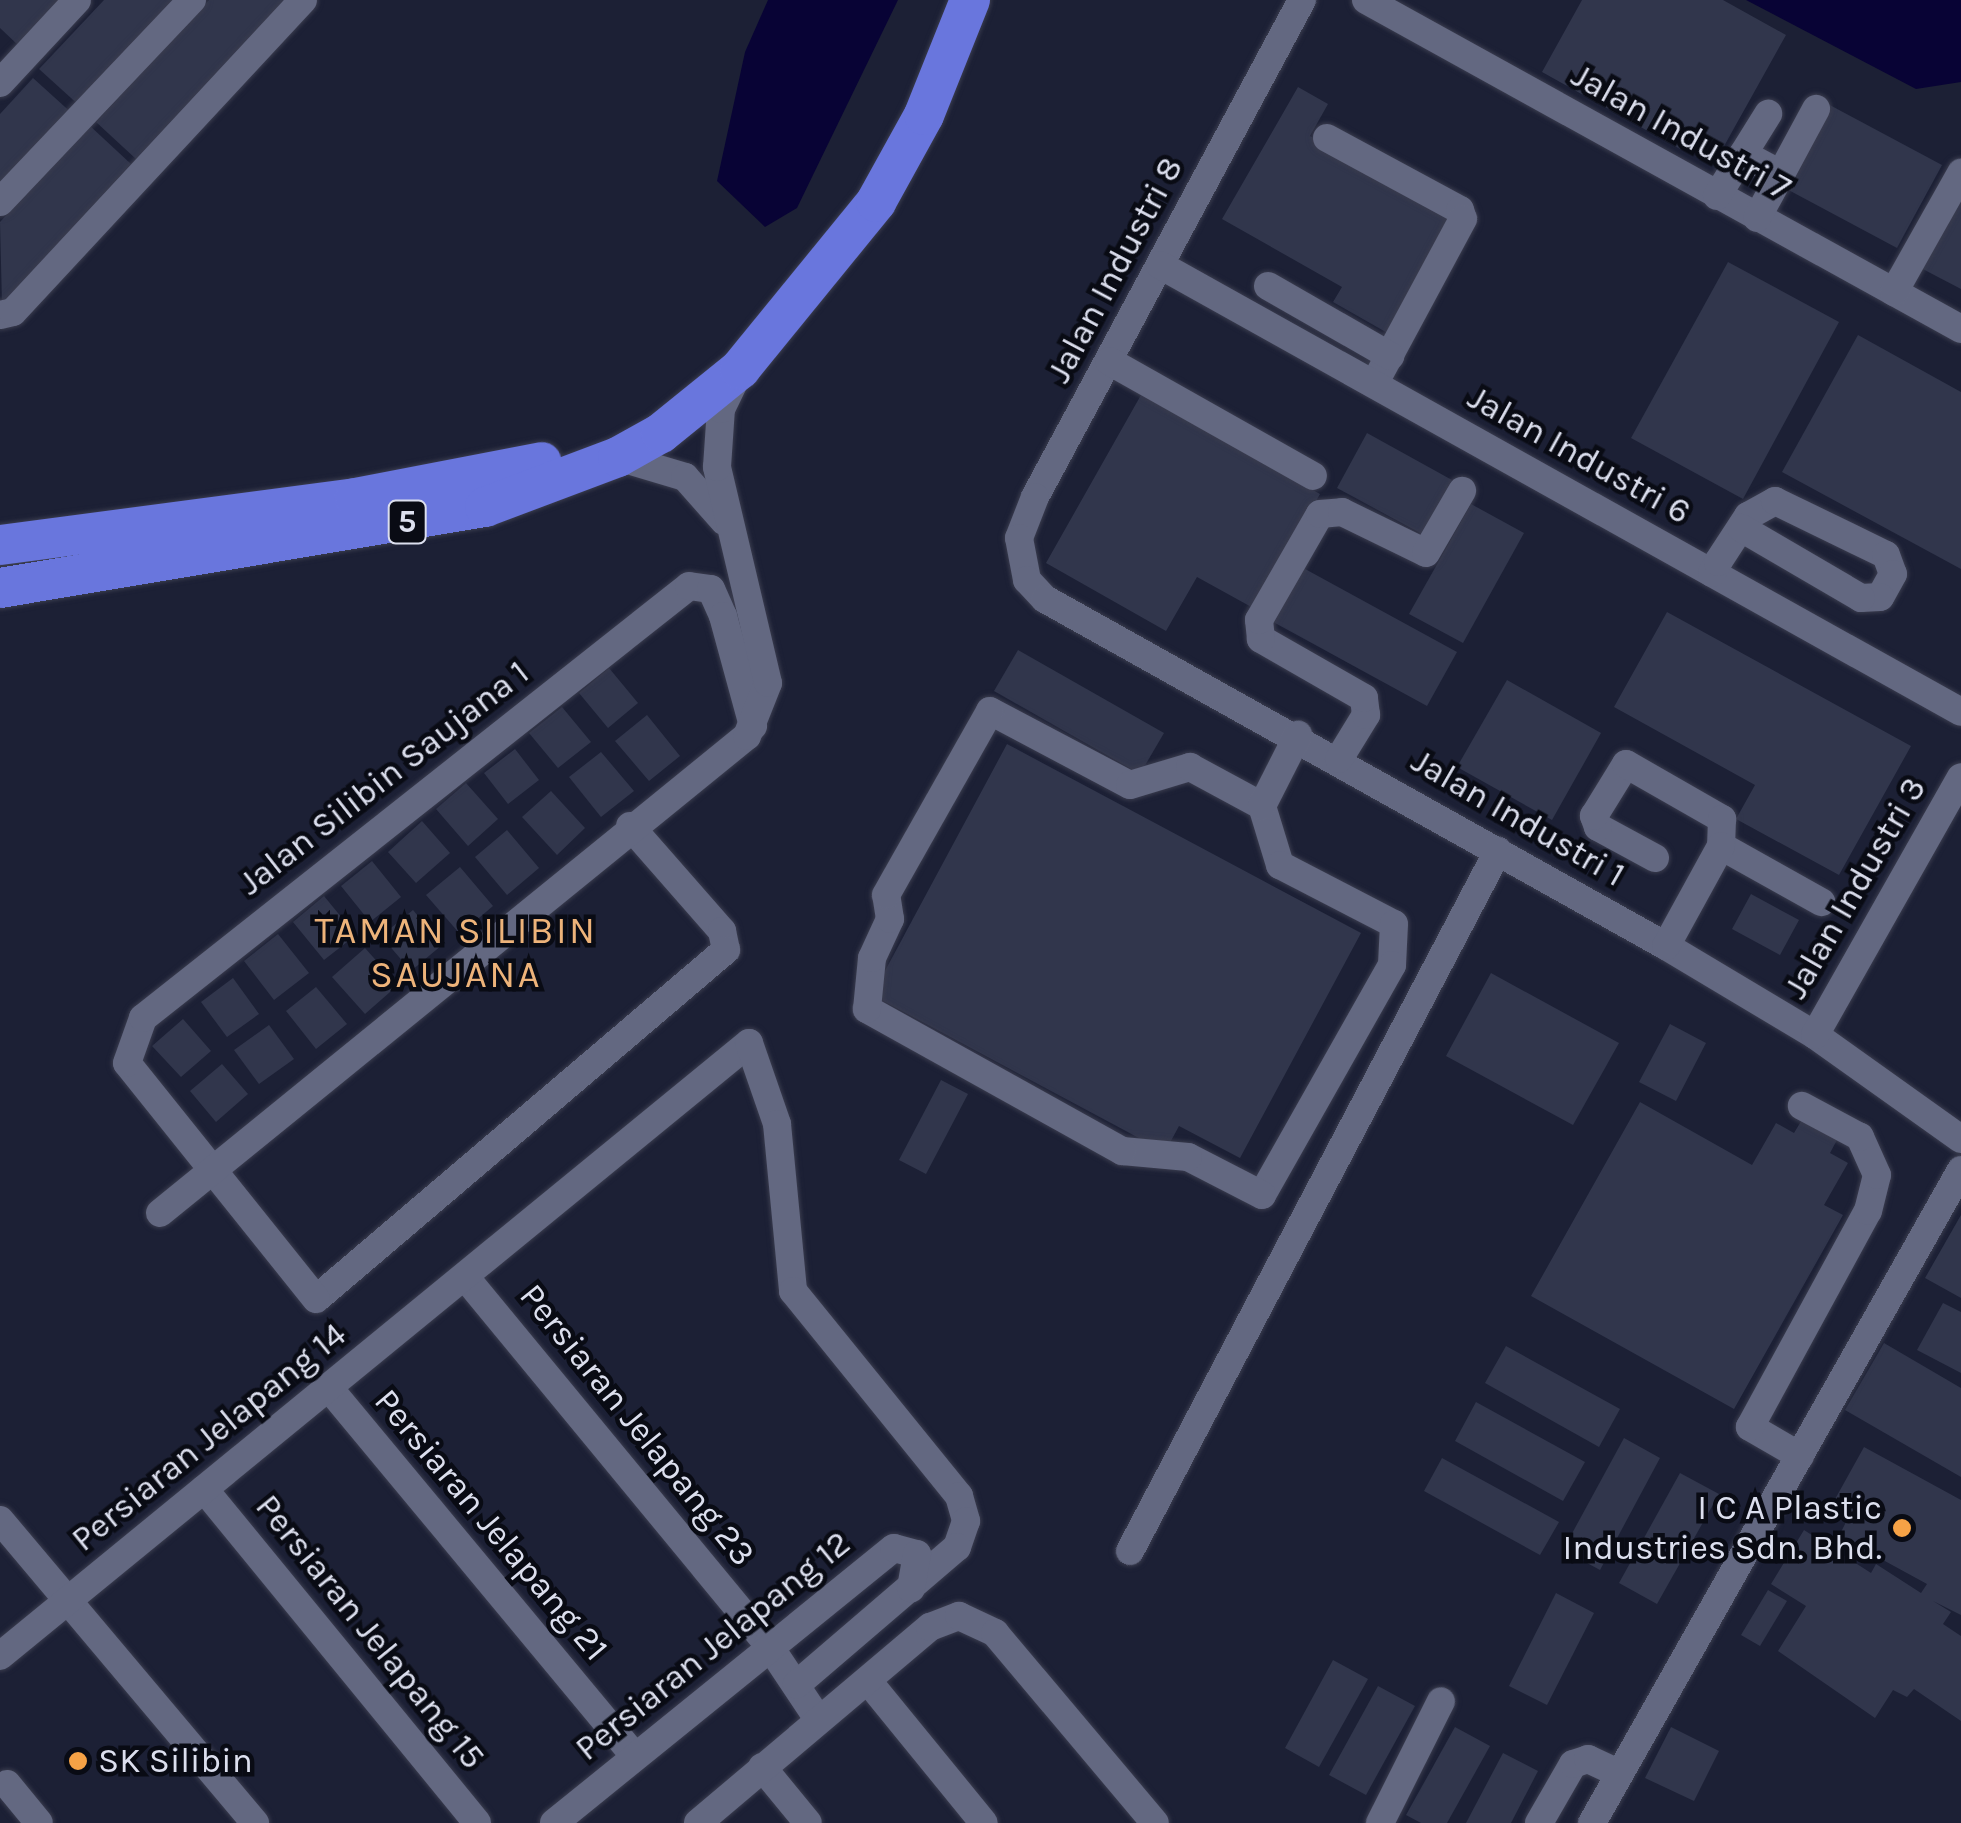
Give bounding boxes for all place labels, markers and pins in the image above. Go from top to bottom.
place label: I C A Plastic Industries Sdn. Bhd. [1562,1487,1882,1569]
marker: I C A Plastic Industries Sdn. Bhd. [1891,1517,1913,1539]
place label: SK Silibin [98,1740,253,1782]
marker: SK Silibin [67,1750,89,1772]

